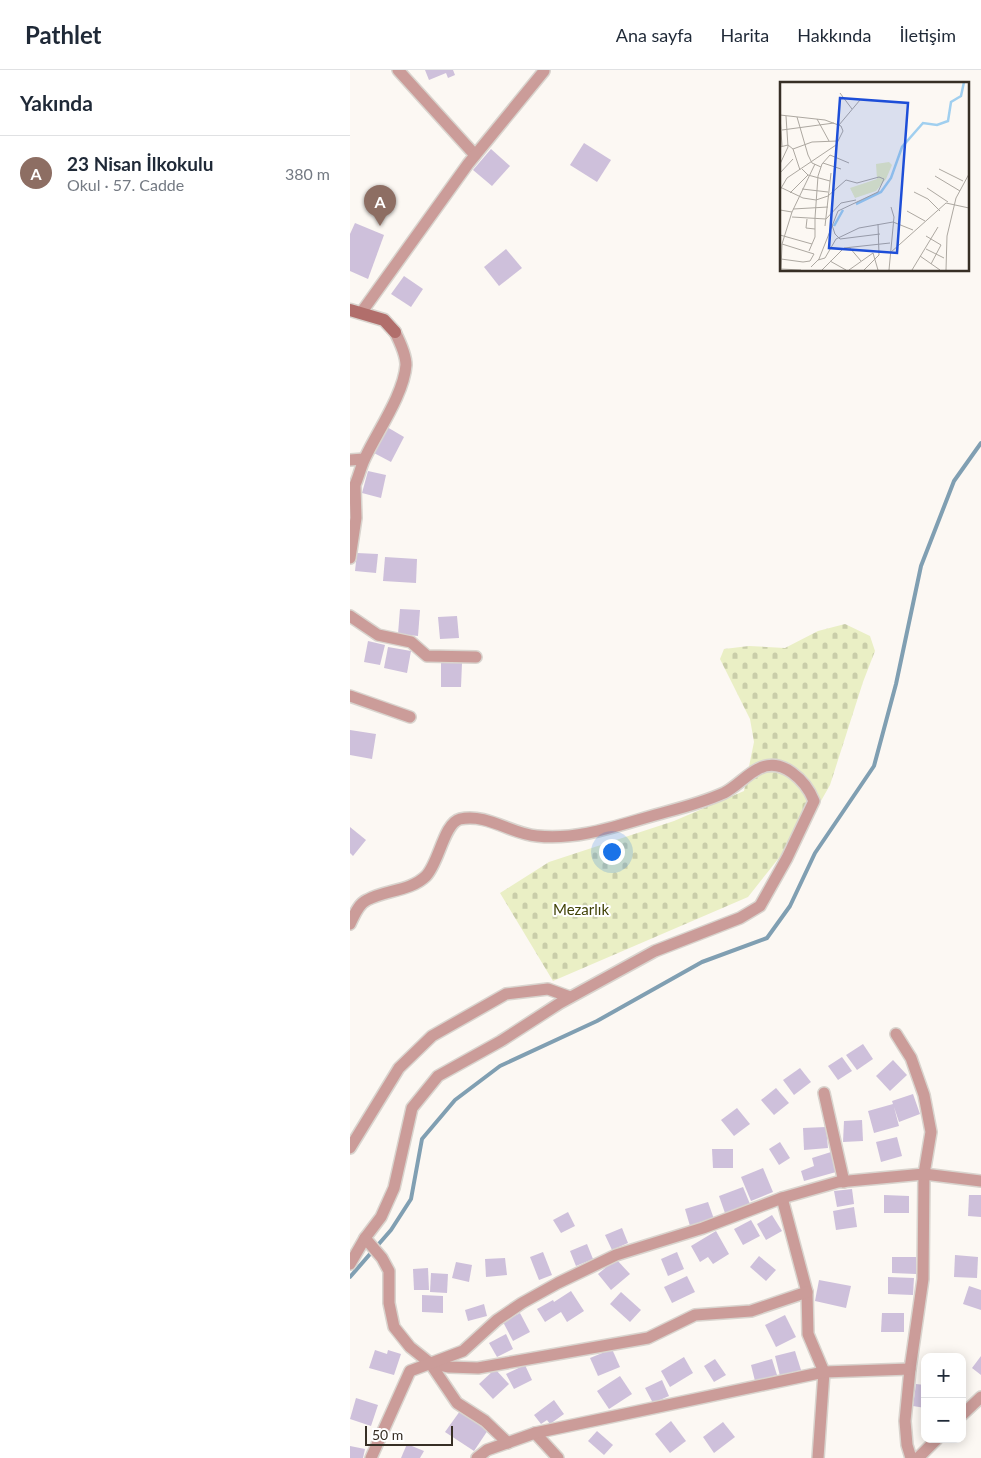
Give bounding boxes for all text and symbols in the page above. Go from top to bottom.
text: Pathlet [25,20,102,49]
text: Ana sayfa [616,24,693,46]
text: Harita [721,24,769,46]
text: Hakkında [797,24,871,46]
text: İletişim [899,24,956,46]
inset map [780,82,968,271]
text: Yakında [20,90,93,115]
text: 23 Nisan İlkokulu [67,152,213,175]
text: A [30,164,42,183]
text: 380 m [285,164,330,183]
text: Okul · 57. Cadde [67,175,184,194]
pin: A [364,185,396,226]
your location [599,839,625,865]
park label: Mezarlık [553,900,609,918]
map controls [921,1353,966,1443]
button: + [921,1353,966,1398]
button: − [921,1398,966,1443]
scale bar [365,1423,452,1446]
text: 50 m [372,1426,403,1443]

